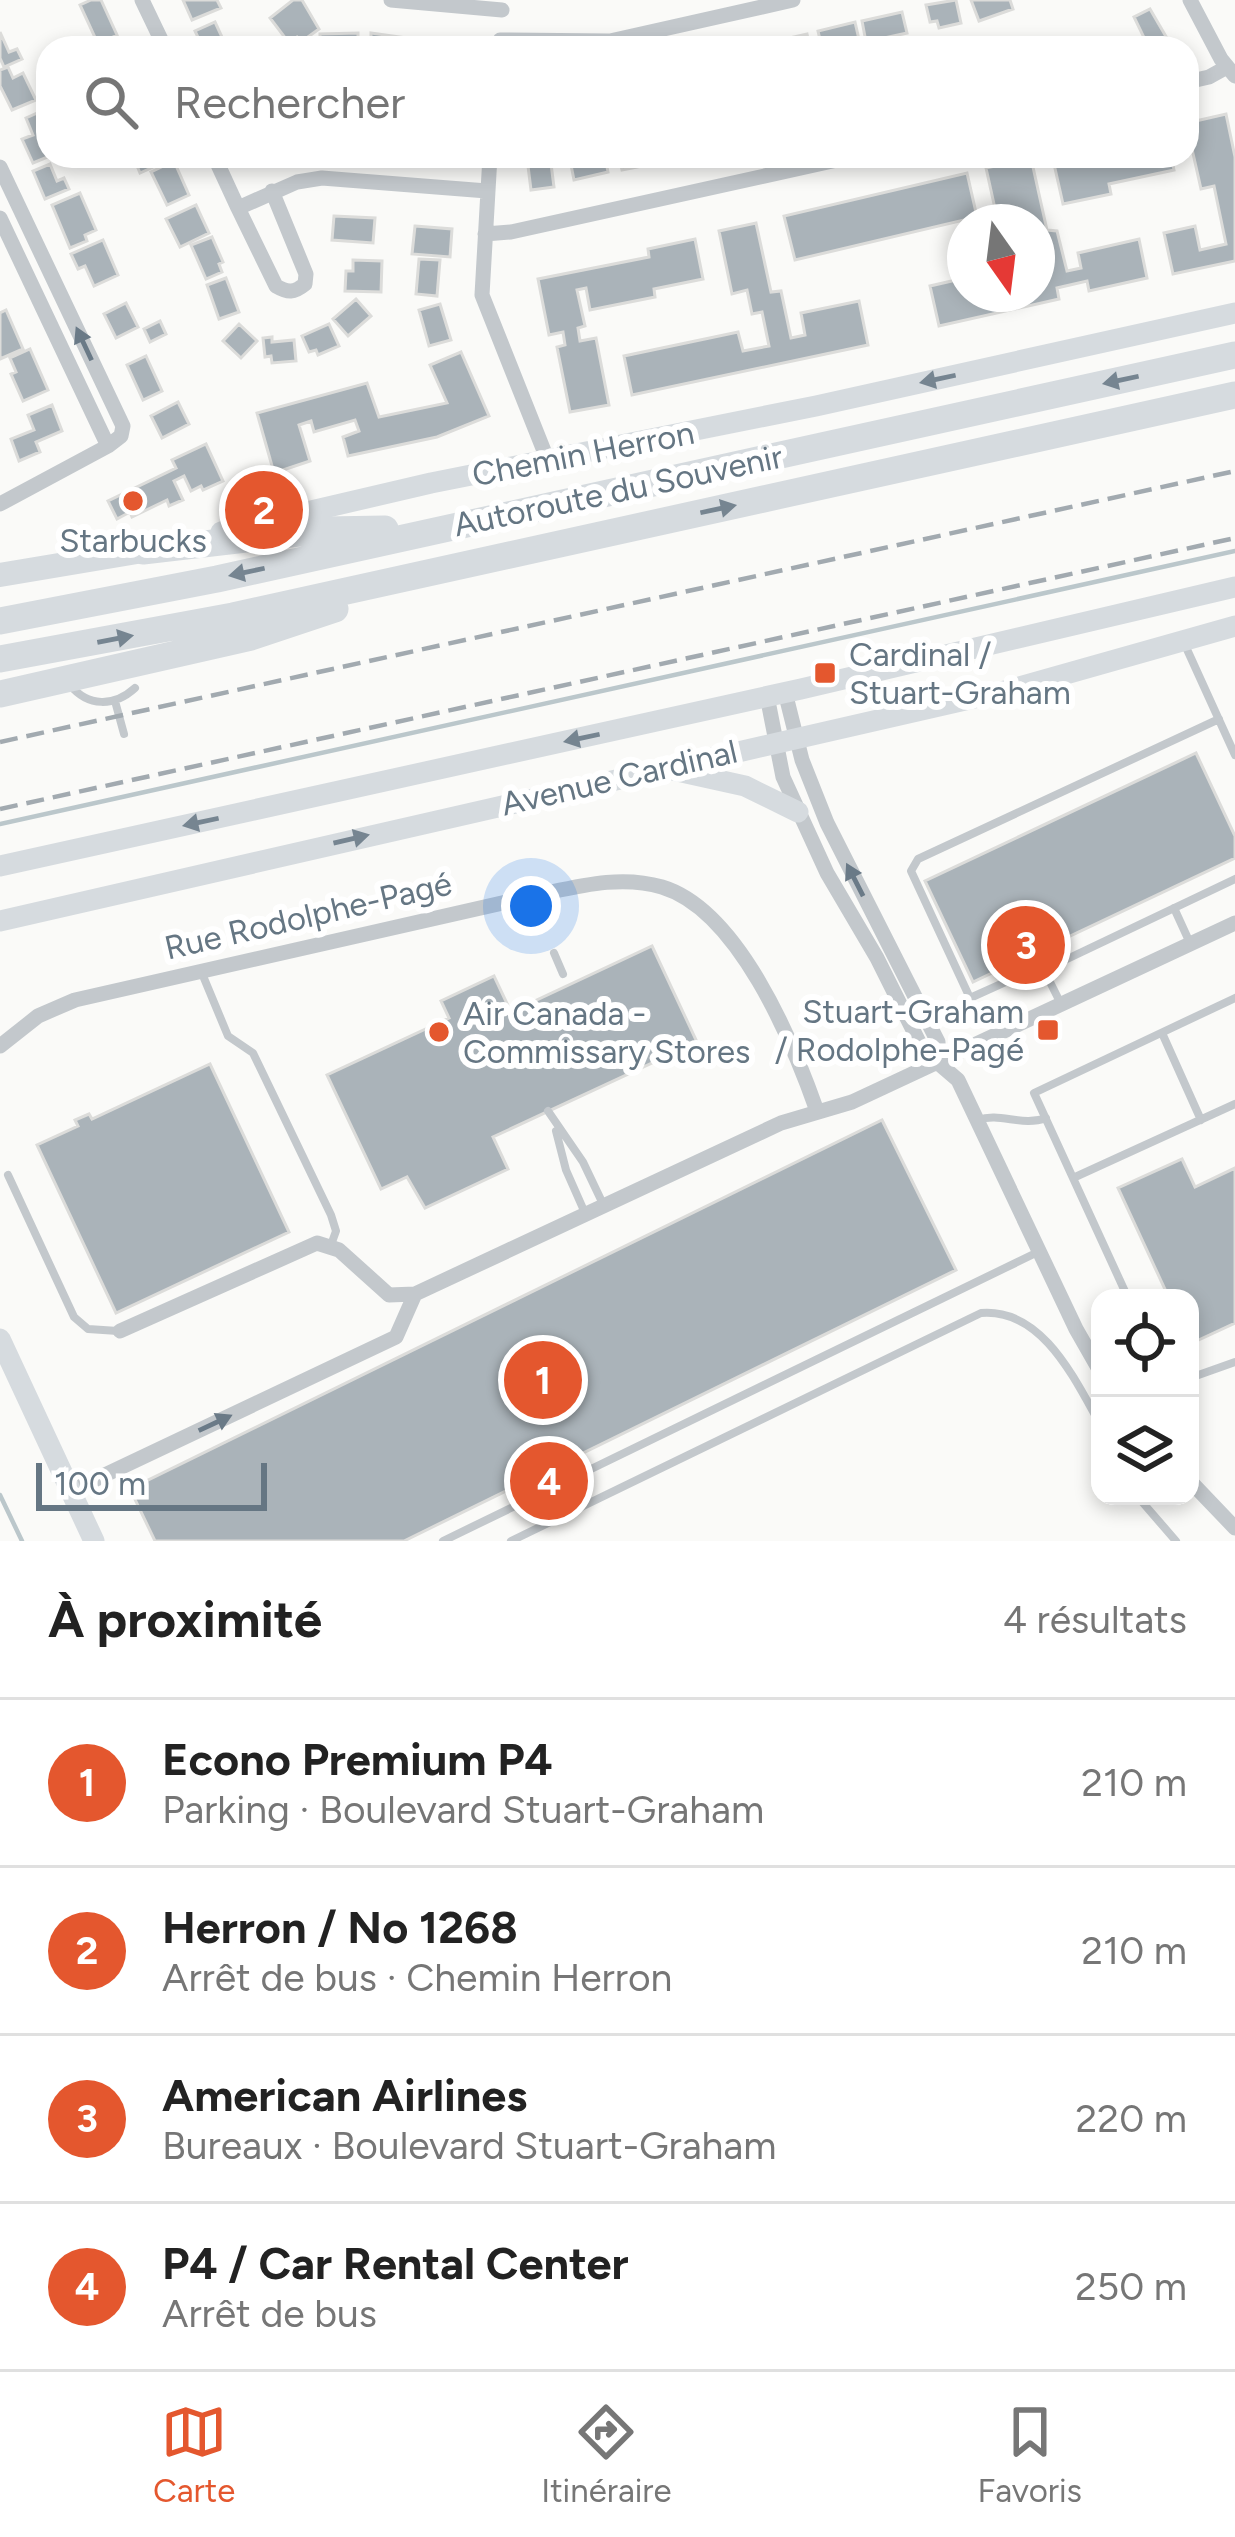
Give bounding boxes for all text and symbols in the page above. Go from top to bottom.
search box [36,36,1199,168]
icon: search [78,69,144,135]
text: Rechercher [174,75,405,129]
north arrow [947,204,1055,312]
one-way arrow [74,326,94,361]
one-way arrow [919,370,957,389]
one-way arrow [1101,371,1139,390]
street label: Chemin Herron [469,413,697,494]
street label: Autoroute du Souvenir [450,437,786,544]
pin: 2 [225,465,303,555]
marker: Starbucks [120,488,146,514]
one-way arrow [700,498,738,517]
place label: Starbucks [59,521,207,560]
one-way arrow [227,564,265,583]
one-way arrow [97,629,135,648]
place label: Cardinal / Stuart-Graham [849,635,1071,712]
marker: Cardinal / Stuart-Graham [812,660,838,686]
one-way arrow [562,729,600,748]
street label: Avenue Cardinal [497,731,741,824]
one-way arrow [181,813,219,832]
one-way arrow [333,829,370,848]
street label: Rue Rodolphe-Pagé [161,863,455,968]
one-way arrow [846,863,866,898]
your location [501,876,561,936]
pin: 3 [987,900,1065,990]
place label: Stuart-Graham / Rodolphe-Pagé [775,992,1024,1069]
place label: Air Canada - Commissary Stores [463,994,750,1071]
marker: Stuart-Graham / Rodolphe-Pagé [1035,1017,1061,1043]
marker: Air Canada - Commissary Stores [426,1019,452,1045]
map controls [1091,1289,1199,1505]
button: locate [1091,1289,1199,1397]
pin: 1 [504,1335,582,1425]
button: layers [1091,1397,1199,1505]
one-way arrow [198,1413,233,1433]
pin: 4 [510,1436,588,1526]
scale bar [36,1457,267,1510]
text: 100 m [54,1464,146,1503]
text: À proximité [48,1589,322,1650]
text: 4 résultats [1003,1596,1187,1643]
text: Econo Premium P4 [162,1732,553,1786]
text: 1 [79,1759,95,1806]
text: 210 m [1081,1759,1187,1806]
text: Parking · Boulevard Stuart-Graham [162,1786,764,1833]
text: Herron / No 1268 [162,1900,518,1954]
text: 2 [76,1927,98,1974]
text: 210 m [1081,1927,1187,1974]
text: Arrêt de bus · Chemin Herron [162,1954,672,2001]
text: American Airlines [162,2068,527,2122]
text: 3 [76,2095,98,2142]
text: 220 m [1076,2095,1187,2142]
text: Bureaux · Boulevard Stuart-Graham [162,2122,776,2169]
text: P4 / Car Rental Center [162,2236,629,2290]
text: 4 [75,2263,99,2310]
text: 250 m [1075,2263,1187,2310]
text: Arrêt de bus [162,2290,377,2337]
tab: Carte [153,2399,235,2510]
tab: Itinéraire [541,2399,672,2510]
tab: Favoris [978,2399,1082,2510]

